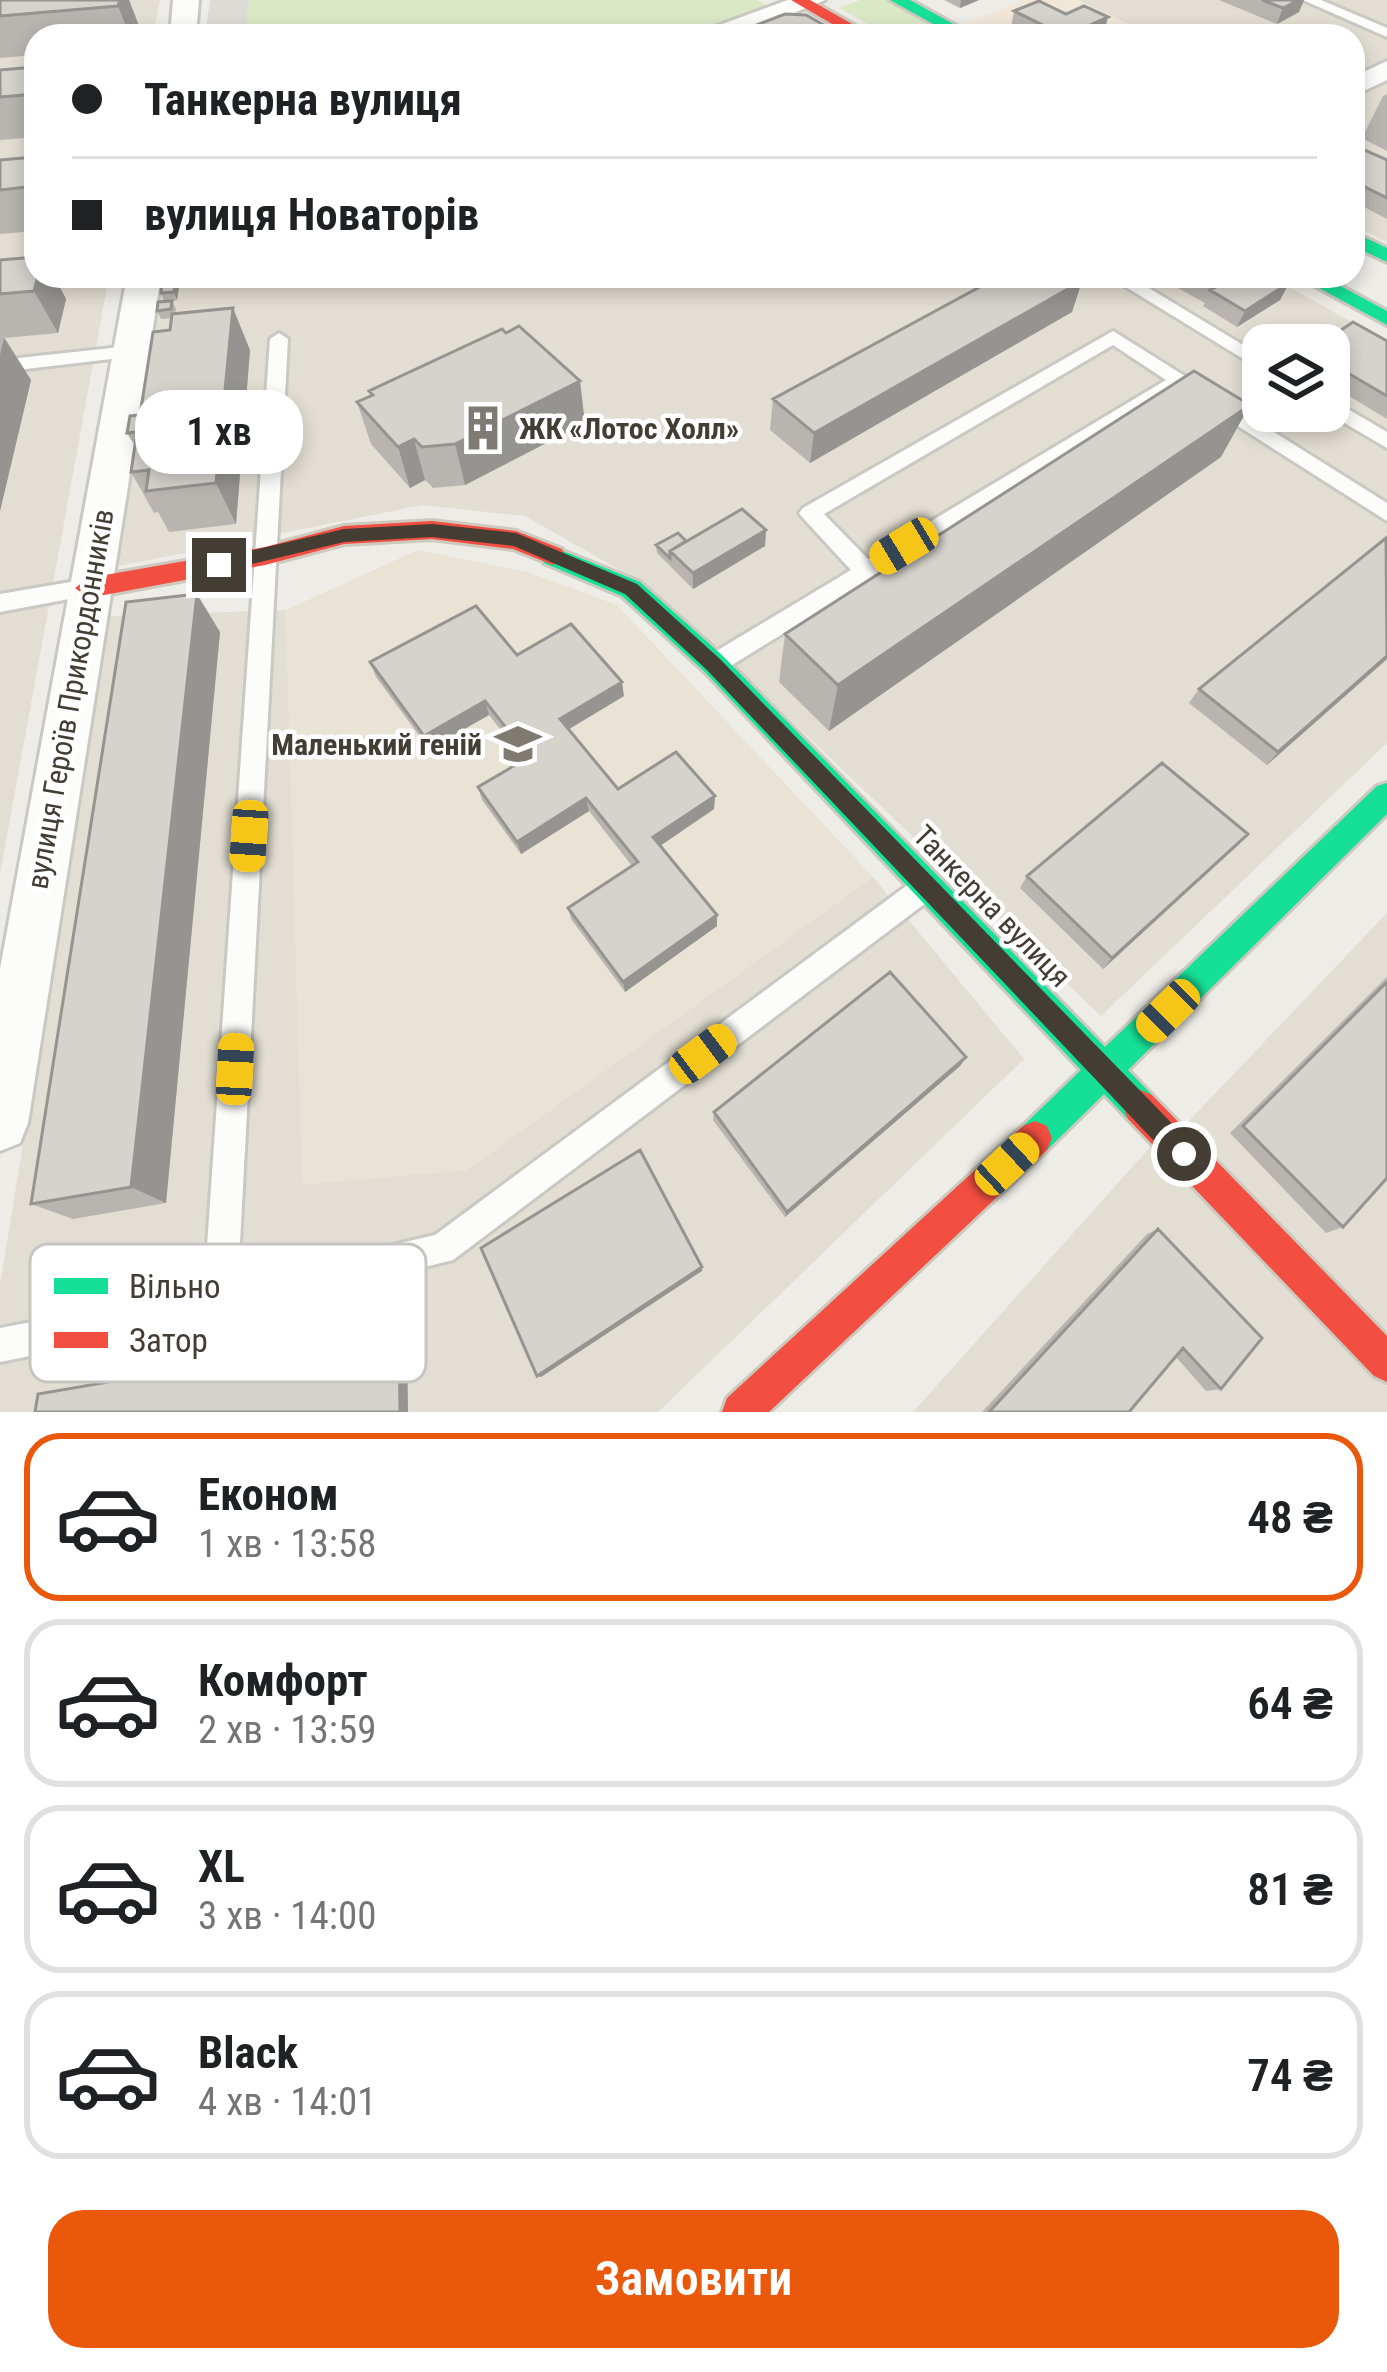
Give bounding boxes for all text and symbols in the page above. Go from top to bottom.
text: Танкерна вулиця [144,73,462,126]
text: вулиця Новаторів [144,188,479,241]
map controls [1242,324,1350,432]
button: layers [1242,324,1350,432]
callout: 1 хв [135,391,303,475]
building icon: ЖК «Лотос Холл» [458,403,508,453]
text: 1 хв [186,409,252,455]
place label: ЖК «Лотос Холл» [519,411,739,446]
street label: вулиця Героїв Прикордонників [19,506,121,892]
car [864,512,944,580]
route end [192,538,246,592]
school or university icon: Маленький геній [493,719,543,769]
place label: Маленький геній [271,727,482,762]
car [229,799,269,873]
street label: Танкерна вулиця [906,818,1078,994]
car [1130,973,1206,1049]
car [663,1018,743,1090]
car [215,1032,255,1106]
car [968,1126,1046,1202]
route start [1157,1127,1211,1181]
legend [30,1244,426,1382]
text: Вільно [129,1267,221,1306]
text: Затор [129,1321,208,1360]
icon: car [54,1463,162,1571]
text: Економ [198,1468,339,1521]
text: 48 ₴ [1247,1491,1333,1544]
text: 1 хв · 13:58 [198,1521,376,1567]
icon: car [54,1649,162,1757]
text: Комфорт [198,1654,368,1707]
text: 64 ₴ [1247,1677,1333,1730]
text: 2 хв · 13:59 [198,1707,376,1753]
icon: car [54,1835,162,1943]
text: XL [198,1840,245,1893]
text: 81 ₴ [1247,1863,1333,1916]
text: 3 хв · 14:00 [198,1893,376,1939]
icon: car [54,2021,162,2129]
text: Black [198,2026,298,2079]
text: 74 ₴ [1247,2049,1333,2102]
text: 4 хв · 14:01 [198,2079,376,2125]
button: Замовити [48,2210,1339,2348]

